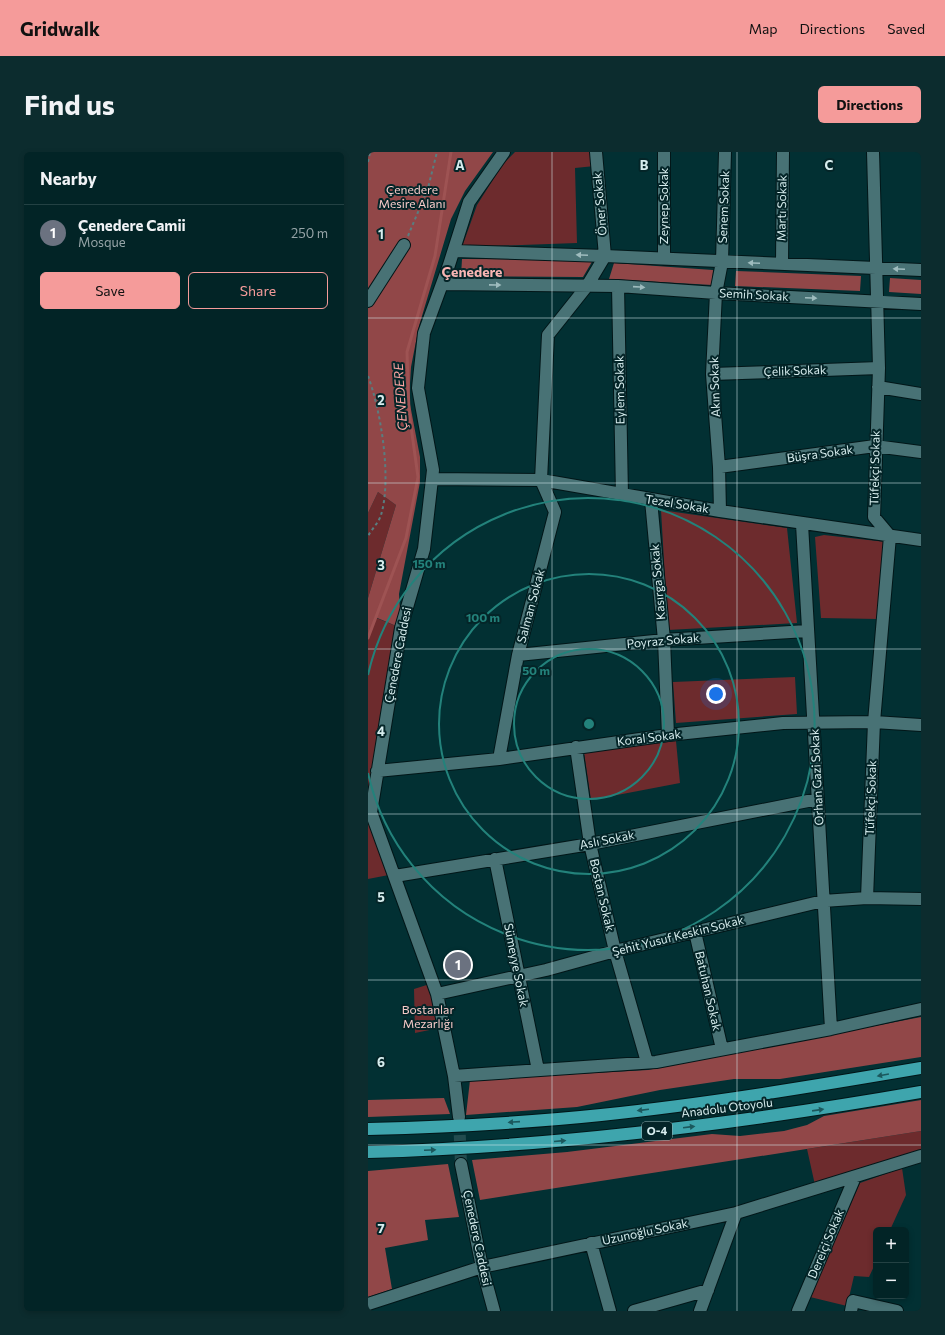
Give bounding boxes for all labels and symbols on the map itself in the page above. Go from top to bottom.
text: A [455,157,465,173]
text: B [640,157,649,173]
text: C [825,157,834,173]
street label: Zeynep Sokak [656,167,670,244]
street label: Senem Sokak [715,170,731,244]
street label: Öner Sokak [589,171,609,236]
street label: Martı Sokak [773,174,789,241]
park label: Çenedere Mesire Alanı [378,182,446,210]
text: 1 [378,226,384,242]
one-way arrow [575,252,588,258]
one-way arrow [748,260,760,267]
district label: Çenedere [442,263,502,280]
one-way arrow [893,265,905,272]
one-way arrow [489,282,502,288]
one-way arrow [633,284,645,291]
street label: Semih Sokak [719,285,790,303]
one-way arrow [805,295,817,302]
street label: Eylem Sokak [611,355,627,425]
street label: Akın Sokak [706,356,722,418]
water label: ÇENEDERE [390,361,410,431]
street label: Çelik Sokak [763,362,827,378]
text: 2 [377,392,385,408]
street label: Tüfekçi Sokak [866,430,882,506]
street label: Büşra Sokak [786,441,854,465]
street label: Tezel Sokak [644,491,710,515]
street label: Kasırga Sokak [647,543,667,621]
text: 150 m [412,556,446,570]
text: 3 [377,557,385,573]
street label: Salman Sokak [513,567,547,644]
street label: Çenedere Caddesi [381,606,413,704]
text: 100 m [466,610,500,624]
street label: Poyraz Sokak [626,630,700,650]
text: 50 m [522,663,550,677]
your location [706,684,726,704]
centre of rings [582,717,596,731]
text: 4 [377,723,385,739]
street label: Koral Sokak [616,726,682,748]
street label: Orhan Gazi Sokak [806,728,826,826]
street label: Tüfekçi Sokak [862,760,878,836]
street label: Aslı Sokak [578,827,636,851]
street label: Bostan Sokak [588,857,618,933]
text: 5 [377,889,385,905]
street label: Şehit Yusuf Keskin Sokak [610,912,746,958]
street label: Sümeyye Sokak [502,922,532,1008]
pin: 1 [445,950,471,980]
street label: Batuhan Sokak [693,950,725,1033]
park label: Bostanlar Mezarlığı [402,1002,454,1030]
text: 6 [377,1054,385,1070]
one-way arrow [876,1072,889,1078]
street label: Anadolu Otoyolu [680,1094,773,1120]
one-way arrow [637,1107,649,1113]
one-way arrow [812,1107,824,1113]
one-way arrow [508,1118,520,1125]
road number: O-4 [642,1122,672,1140]
one-way arrow [683,1124,695,1130]
one-way arrow [554,1137,566,1144]
one-way arrow [424,1147,437,1153]
street label: Çenedere Caddesi [461,1189,495,1287]
street label: Dereiçi Sokak [804,1206,846,1280]
street label: Uzunoğlu Sokak [601,1215,690,1247]
text: 7 [377,1220,385,1236]

